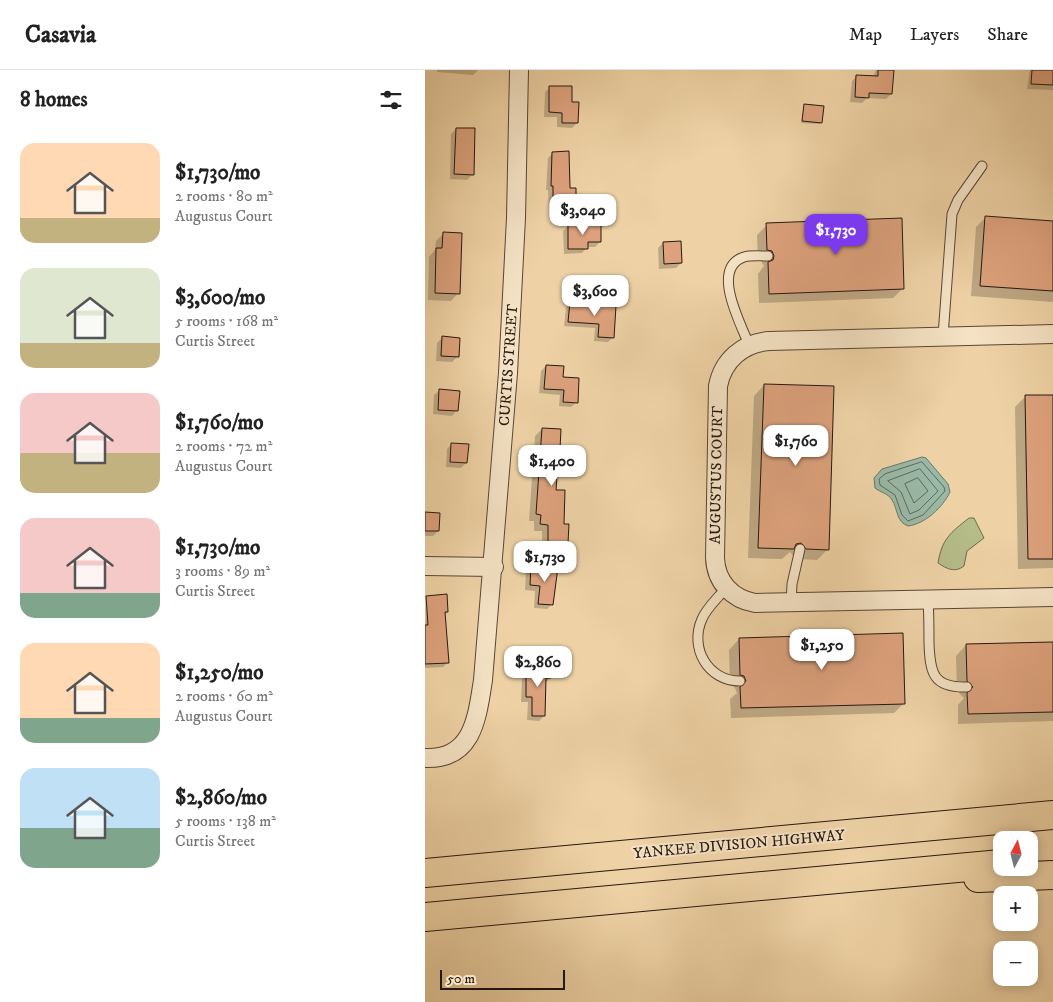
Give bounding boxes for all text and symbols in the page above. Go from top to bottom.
text: Casavia [25,20,96,50]
text: Map [849,24,882,46]
text: Layers [910,24,959,46]
text: Share [987,24,1028,46]
icon: filters [377,86,405,114]
text: 8 homes [20,87,88,113]
text: $1,730/mo [175,160,260,186]
icon: home [60,163,120,223]
text: 2 rooms · 80 m² [175,186,273,206]
pin: $3,040 [542,194,624,236]
text: $3,040 [560,200,606,220]
text: Augustus Court [175,206,273,226]
pin: $1,730 [795,214,877,256]
text: $1,730 [816,220,856,240]
pin: $3,600 [554,274,636,317]
text: $3,600 [573,281,617,301]
text: $3,600/mo [175,285,265,311]
icon: home [60,288,120,348]
street label: CURTIS STREET [495,303,522,427]
text: 5 rooms · 168 m² [175,311,278,331]
text: Curtis Street [175,331,255,351]
street label: AUGUSTUS COURT [706,405,727,544]
text: $1,760/mo [175,410,263,436]
icon: home [60,413,120,473]
pin: $1,760 [755,424,837,467]
text: $1,760 [774,431,818,451]
text: 2 rooms · 72 m² [175,436,272,456]
pin: $1,400 [511,444,593,487]
text: $1,400 [529,451,575,471]
text: Augustus Court [175,456,273,476]
text: $1,730/mo [175,535,260,561]
icon: home [60,538,120,598]
pin: $1,730 [504,540,586,583]
text: $1,730 [525,547,565,567]
text: 3 rooms · 89 m² [175,561,270,581]
text: Curtis Street [175,581,255,601]
pin: $1,250 [781,628,863,671]
text: $1,250 [800,635,844,655]
pin: $2,860 [497,646,579,688]
text: $2,860 [515,652,561,672]
text: $1,250/mo [175,660,263,686]
icon: home [60,663,120,723]
text: 2 rooms · 60 m² [175,686,273,706]
text: Augustus Court [175,706,273,726]
text: $2,860/mo [175,785,267,811]
icon: home [60,788,120,848]
text: 5 rooms · 138 m² [175,811,276,831]
street label: YANKEE DIVISION HIGHWAY [632,826,846,863]
text: Curtis Street [175,831,255,851]
north arrow [993,831,1037,876]
map controls [993,831,1038,986]
button: + [993,886,1038,931]
button: − [993,941,1038,986]
scale bar [440,967,565,990]
text: 50 m [447,970,475,988]

